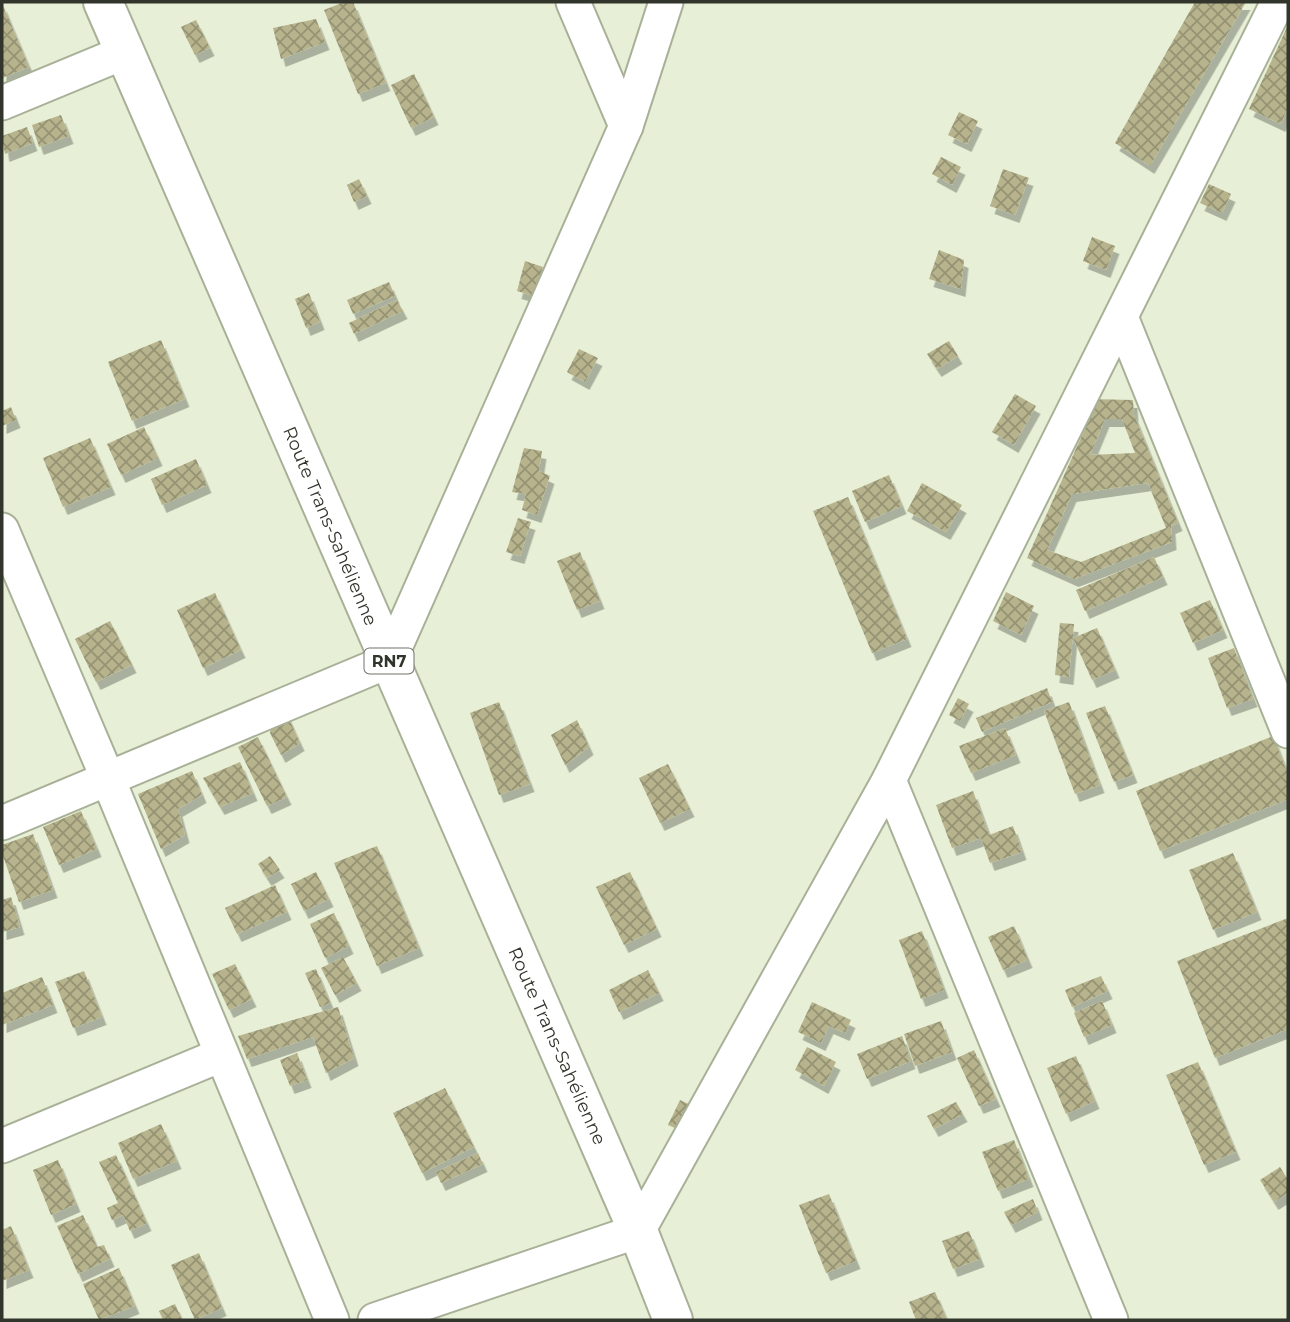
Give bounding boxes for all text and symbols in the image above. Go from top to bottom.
street label: Route Trans-Sahélienne [278,423,382,629]
road number: RN7 [364,648,414,674]
street label: Route Trans-Sahélienne [503,944,611,1148]

